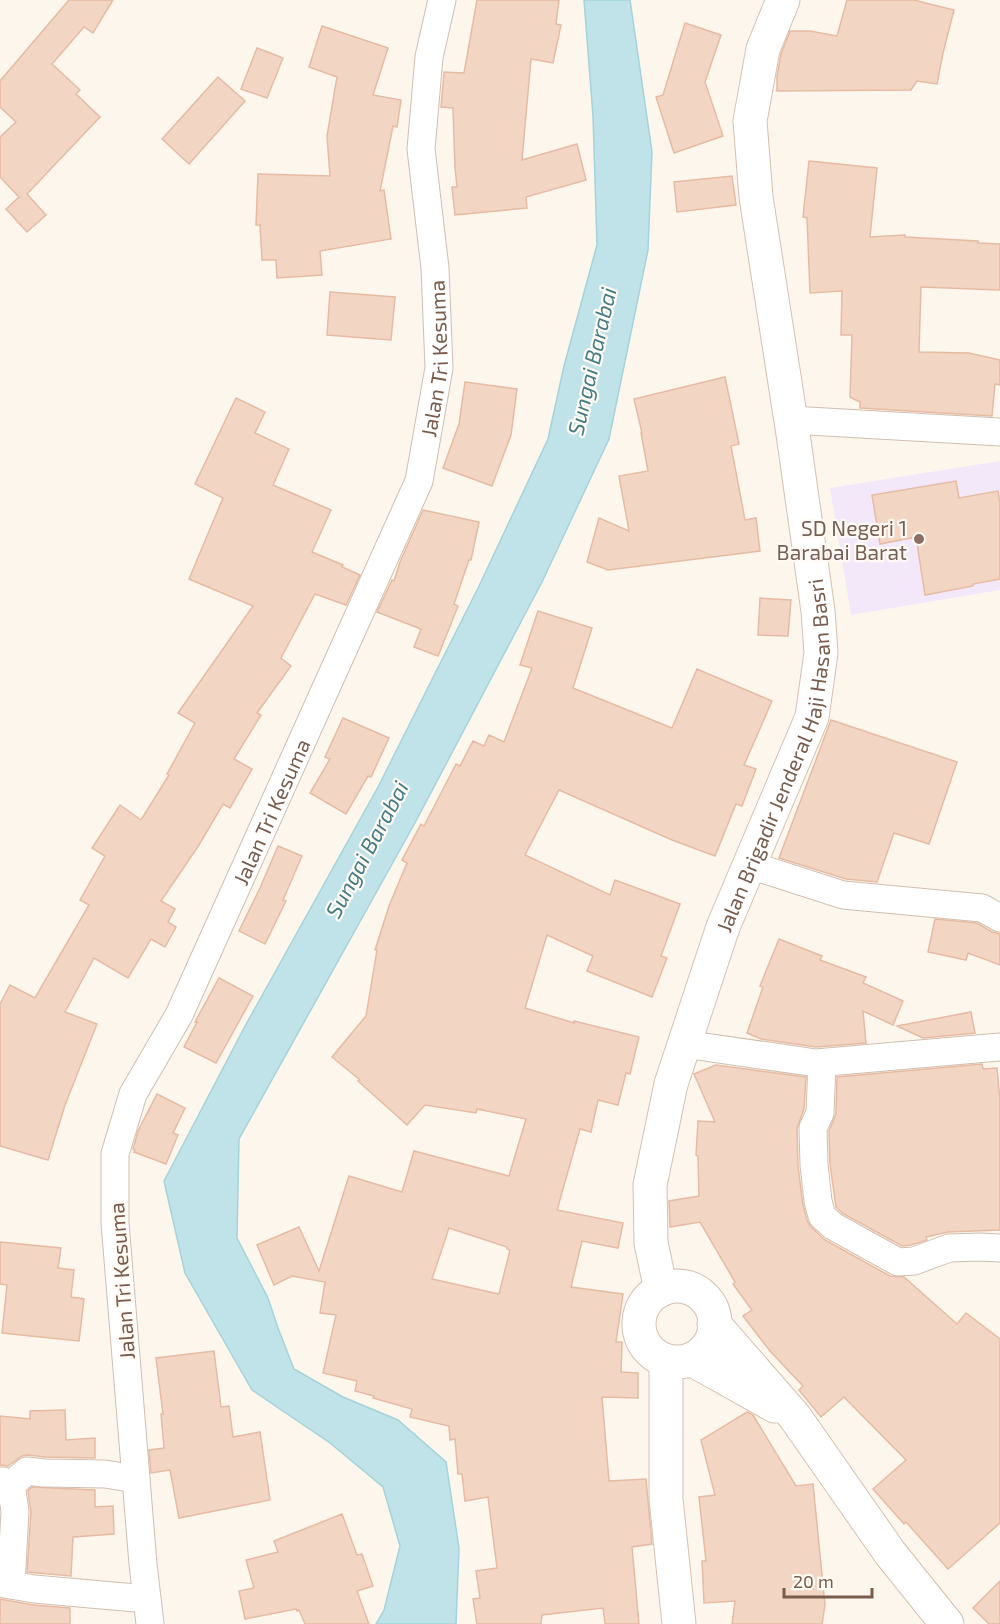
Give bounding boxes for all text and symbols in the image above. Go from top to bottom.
street label: Jalan Tri Kesuma [415,280,452,439]
water label: Sungai Barabai [561,284,621,438]
place label: SD Negeri 1 Barabai Barat [777,515,907,564]
marker: SD Negeri 1 Barabai Barat [912,532,926,546]
street label: Jalan Brigadir Jenderal Haji Hasan Basri [710,577,834,935]
street label: Jalan Tri Kesuma [227,734,314,888]
water label: Sungai Barabai [319,776,413,922]
street label: Jalan Tri Kesuma [103,1202,139,1360]
scale bar [784,1561,872,1599]
text: 20 m [793,1570,834,1592]

